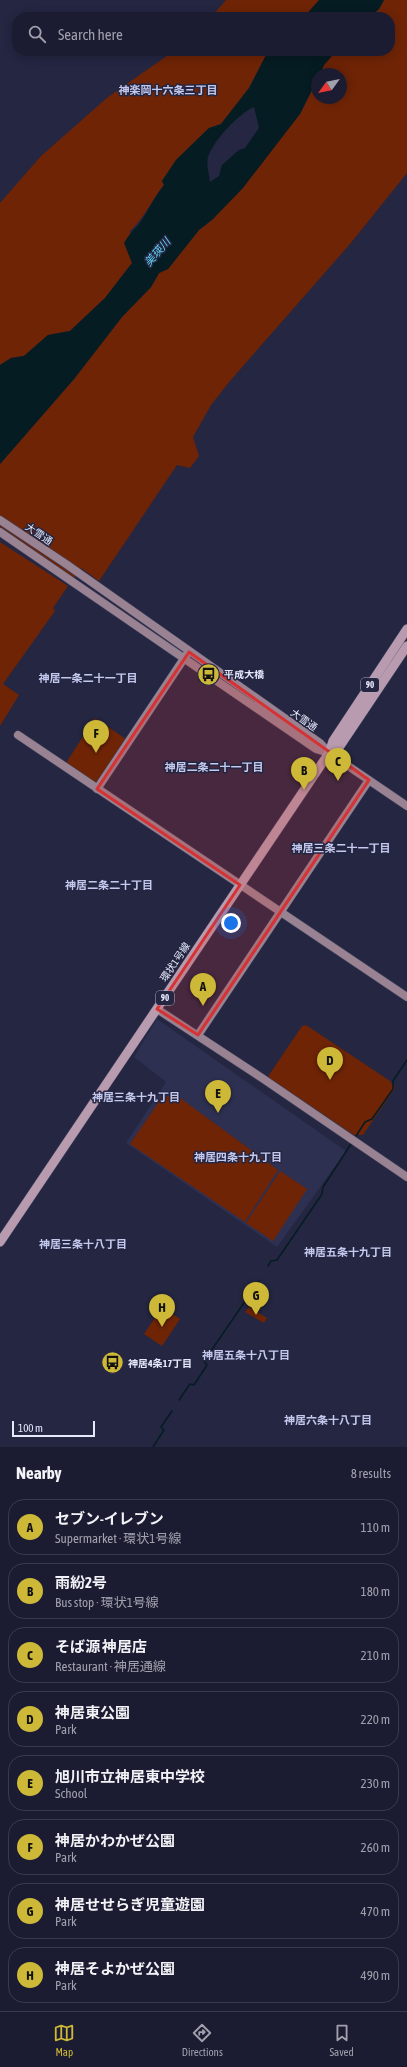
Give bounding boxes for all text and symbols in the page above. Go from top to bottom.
search box [12,12,395,56]
icon: search [26,23,48,45]
text: Search here [58,26,123,43]
north arrow [311,68,347,104]
district label: 神楽岡十六条三丁目 [119,84,218,96]
water label: 美瑛川 [142,235,173,268]
street label: 大雪通 [23,521,55,547]
bus stop icon: 平成大橋 [195,661,221,687]
place label: 平成大橋 [224,669,264,680]
district label: 神居一条二十一丁目 [39,672,138,684]
road number: 90 [361,678,379,692]
street label: 大雪通 [289,707,319,733]
pin: F [83,720,109,753]
pin: C [325,748,351,781]
pin: B [291,757,317,790]
district label: 神居二条二十一丁目 [165,761,264,773]
district label: 神居三条二十一丁目 [292,842,391,854]
district label: 神居二条二十丁目 [65,879,153,891]
your location [221,913,241,933]
street label: 環状1号線 [158,940,192,984]
pin: A [190,973,216,1006]
road number: 90 [156,991,174,1005]
pin: D [317,1047,343,1080]
pin: E [205,1080,231,1113]
district label: 神居三条十九丁目 [92,1091,180,1103]
district label: 神居四条十九丁目 [194,1151,282,1163]
district label: 神居三条十八丁目 [39,1238,127,1250]
district label: 神居五条十九丁目 [304,1246,392,1258]
pin: G [243,1282,269,1315]
pin: H [149,1294,175,1327]
district label: 神居五条十八丁目 [202,1349,290,1361]
bus stop icon: 神居4条17丁目 [100,1350,126,1376]
place label: 神居4条17丁目 [128,1358,192,1369]
district label: 神居六条十八丁目 [284,1414,372,1426]
scale bar [12,1419,95,1438]
text: 100 m [18,1422,43,1434]
text: Nearby [16,1463,62,1483]
text: 8 results [351,1466,391,1481]
text: セブン-イレブン [55,1510,164,1527]
text: A [27,1520,33,1535]
text: 110 m [361,1520,390,1535]
text: Supermarket · 環状1号線 [55,1531,181,1546]
text: 雨紛2号 [55,1574,107,1591]
text: B [27,1584,33,1599]
text: 180 m [361,1584,390,1599]
text: Bus stop · 環状1号線 [55,1595,159,1610]
text: そば源 神居店 [55,1638,147,1655]
text: C [27,1648,33,1663]
text: 210 m [361,1648,390,1663]
text: Restaurant · 神居通線 [55,1659,166,1674]
text: 神居東公園 [55,1704,130,1721]
text: D [26,1712,34,1727]
text: 220 m [361,1712,390,1727]
text: Park [55,1722,77,1737]
text: 旭川市立神居東中学校 [55,1768,205,1785]
text: E [27,1776,33,1791]
text: 230 m [361,1776,390,1791]
text: School [55,1786,87,1801]
text: 神居かわかぜ公園 [55,1832,175,1849]
text: F [27,1840,33,1855]
text: 260 m [361,1840,390,1855]
text: Park [55,1850,77,1865]
text: 神居せせらぎ児童遊園 [55,1896,205,1913]
text: G [27,1904,33,1919]
text: 470 m [361,1904,390,1919]
text: Park [55,1914,77,1929]
text: 神居そよかぜ公園 [55,1960,175,1977]
text: H [26,1968,34,1983]
text: 490 m [361,1968,390,1983]
text: Park [55,1978,77,1993]
tab: Map [53,2022,75,2058]
tab: Directions [182,2022,223,2058]
tab: Saved [329,2022,354,2058]

